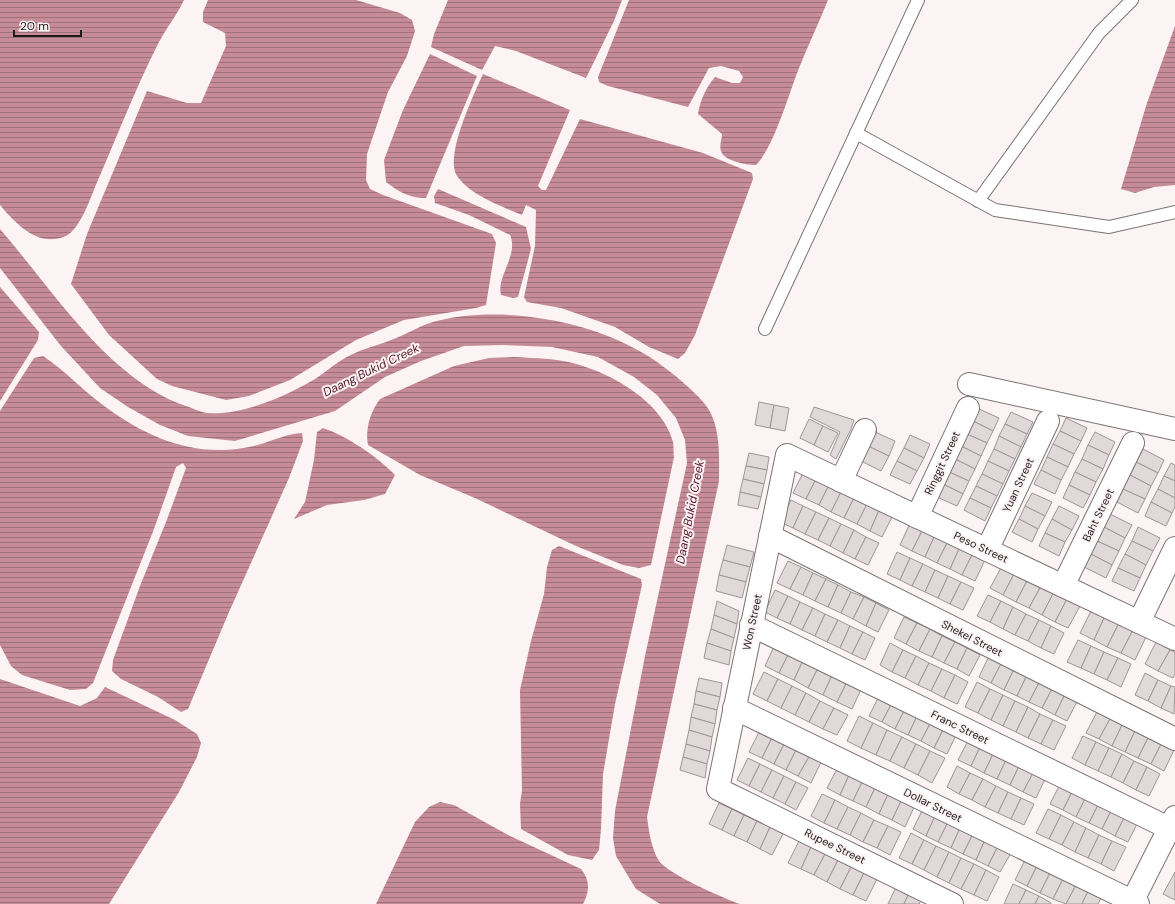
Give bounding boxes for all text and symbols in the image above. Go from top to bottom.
scale bar [14,12,81,38]
text: 20 m [20,18,49,34]
water label: Daang Bukid Creek [320,339,423,400]
street label: Ringgit Street [921,429,963,497]
street label: Yuan Street [999,455,1037,515]
water label: Daang Bukid Creek [672,458,708,565]
street label: Baht Street [1079,486,1117,544]
street label: Peso Street [952,528,1010,566]
street label: Won Street [739,593,765,651]
street label: Shekel Street [939,617,1005,659]
street label: Franc Street [929,707,991,747]
street label: Dollar Street [902,785,964,825]
street label: Rupee Street [802,825,868,867]

